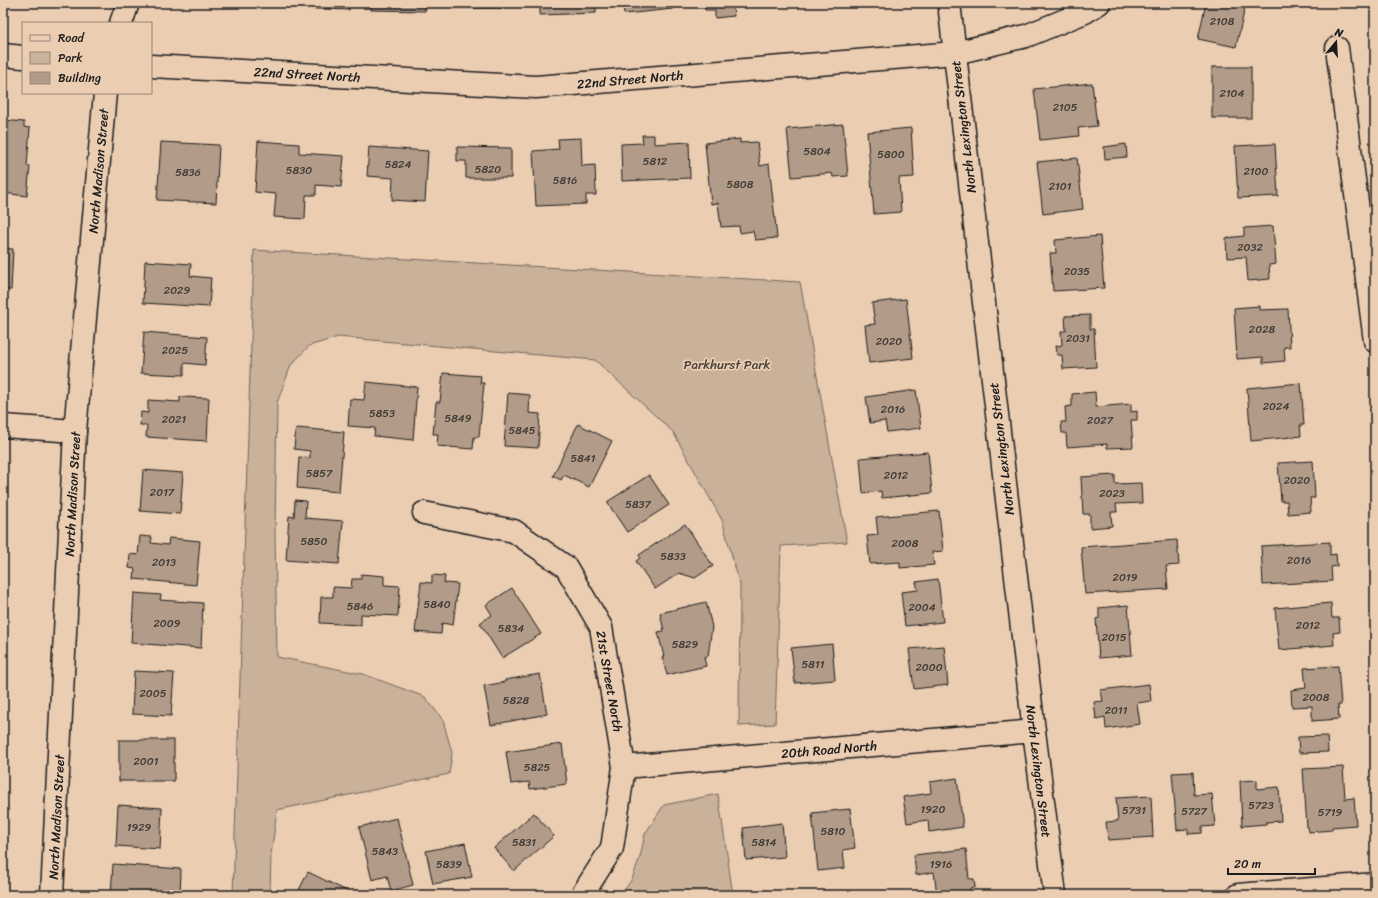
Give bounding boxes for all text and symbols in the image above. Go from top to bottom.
house number: 2108 [1210,12,1235,31]
legend [22,22,152,94]
north arrow [1316,22,1356,62]
text: N [1331,22,1346,43]
text: Road [58,27,85,49]
text: Park [58,47,83,69]
street label: North Lexington Street [944,59,983,195]
street label: 22nd Street North [253,60,361,89]
street label: 22nd Street North [576,63,684,96]
text: Building [58,67,101,89]
house number: 2104 [1220,84,1245,103]
house number: 2105 [1053,98,1078,117]
street label: North Madison Street [82,107,115,234]
house number: 5804 [803,142,831,161]
house number: 5800 [877,145,905,164]
house number: 5812 [643,152,668,171]
house number: 5824 [385,155,411,174]
house number: 5820 [475,160,501,179]
house number: 5830 [286,161,312,180]
house number: 2100 [1244,162,1269,181]
house number: 5836 [175,163,201,182]
house number: 5816 [553,171,577,190]
house number: 5808 [727,175,754,194]
house number: 2101 [1049,177,1072,196]
house number: 2032 [1237,238,1263,257]
house number: 2035 [1064,262,1090,281]
house number: 2029 [164,281,190,300]
house number: 2028 [1249,320,1276,339]
house number: 2031 [1066,329,1090,348]
house number: 2020 [876,332,902,351]
house number: 2025 [162,341,188,360]
park label: Parkhurst Park [683,353,771,376]
street label: North Lexington Street [982,381,1021,517]
house number: 2024 [1263,397,1289,416]
house number: 2016 [881,400,905,419]
house number: 5853 [369,404,395,423]
house number: 5849 [445,409,472,428]
house number: 2021 [162,410,186,429]
house number: 2027 [1087,411,1114,430]
house number: 5845 [509,421,536,440]
street label: North Madison Street [58,430,87,557]
house number: 5841 [571,449,596,468]
house number: 5857 [306,464,333,483]
house number: 2012 [884,466,909,485]
house number: 2020 [1284,471,1310,490]
house number: 2017 [150,483,175,502]
house number: 2023 [1099,484,1125,503]
house number: 5837 [625,495,652,514]
house number: 5850 [300,532,328,551]
house number: 2008 [892,534,919,553]
house number: 5833 [660,547,686,566]
house number: 2016 [1287,551,1311,570]
house number: 2013 [152,553,176,572]
house number: 2019 [1113,568,1138,587]
house number: 5840 [423,595,451,614]
house number: 5846 [347,597,373,616]
house number: 2004 [908,598,936,617]
house number: 2009 [153,614,181,633]
house number: 2012 [1296,616,1321,635]
house number: 5834 [498,619,524,638]
house number: 2015 [1102,628,1127,647]
street label: 21st Street North [589,629,630,734]
house number: 5829 [672,635,698,654]
house number: 5811 [802,655,825,674]
house number: 2000 [915,658,943,677]
house number: 2005 [140,684,167,703]
house number: 2008 [1303,688,1330,707]
house number: 5828 [503,691,530,710]
house number: 2011 [1105,701,1128,720]
street label: North Lexington Street [1019,703,1058,839]
street label: 20th Road North [780,734,878,765]
house number: 2001 [134,752,159,771]
street label: North Madison Street [42,753,71,880]
house number: 5825 [524,758,550,777]
house number: 5723 [1248,796,1274,815]
house number: 1920 [921,800,945,819]
house number: 5731 [1122,801,1146,820]
house number: 5727 [1181,802,1208,821]
house number: 5719 [1318,803,1342,822]
house number: 1929 [127,818,152,837]
house number: 5810 [820,822,846,841]
house number: 5831 [512,833,536,852]
house number: 5814 [752,833,777,852]
house number: 5843 [372,842,398,861]
scale bar [1228,850,1315,876]
text: 20 m [1234,853,1261,875]
house number: 5839 [436,855,462,874]
house number: 1916 [930,855,952,874]

